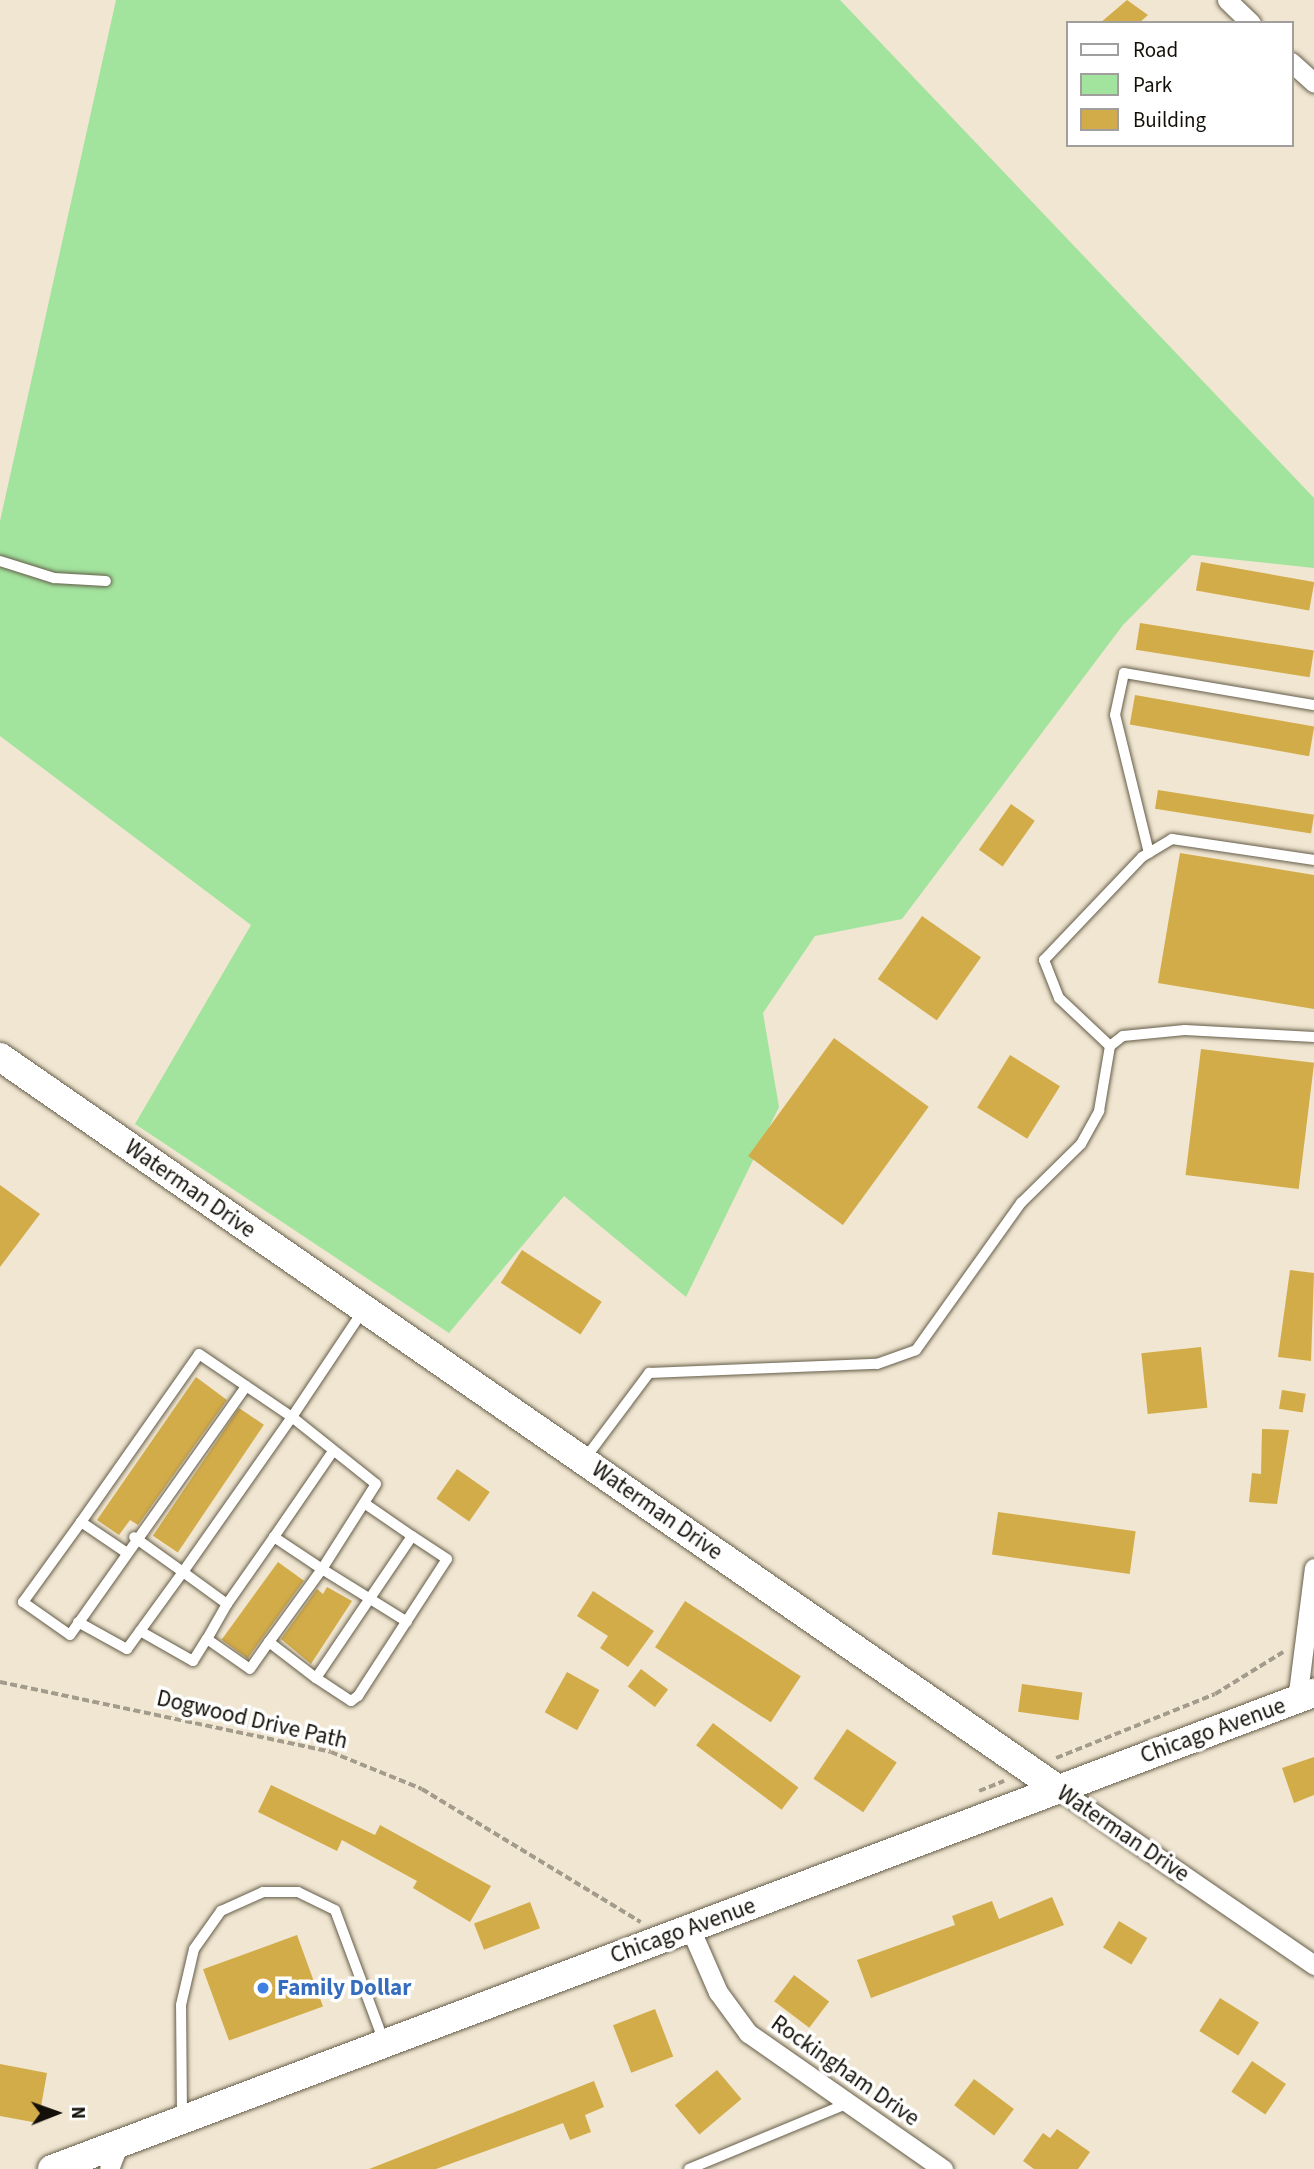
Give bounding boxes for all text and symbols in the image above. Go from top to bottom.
legend [1066,21,1293,147]
text: Road [1133,35,1178,65]
text: Park [1133,70,1172,100]
text: Building [1133,105,1206,135]
street label: Waterman Drive [119,1134,261,1244]
street label: Waterman Drive [586,1456,728,1566]
street label: Dogwood Drive Path [154,1685,350,1755]
street label: Chicago Avenue [1137,1692,1289,1770]
street label: Waterman Drive [1052,1780,1194,1888]
street label: Chicago Avenue [607,1892,759,1970]
place label: Family Dollar [277,1974,411,2002]
marker: Family Dollar [255,1980,271,1996]
street label: Rockingham Drive [766,2010,924,2132]
north arrow [21,2078,91,2148]
text: N [64,2106,91,2119]

